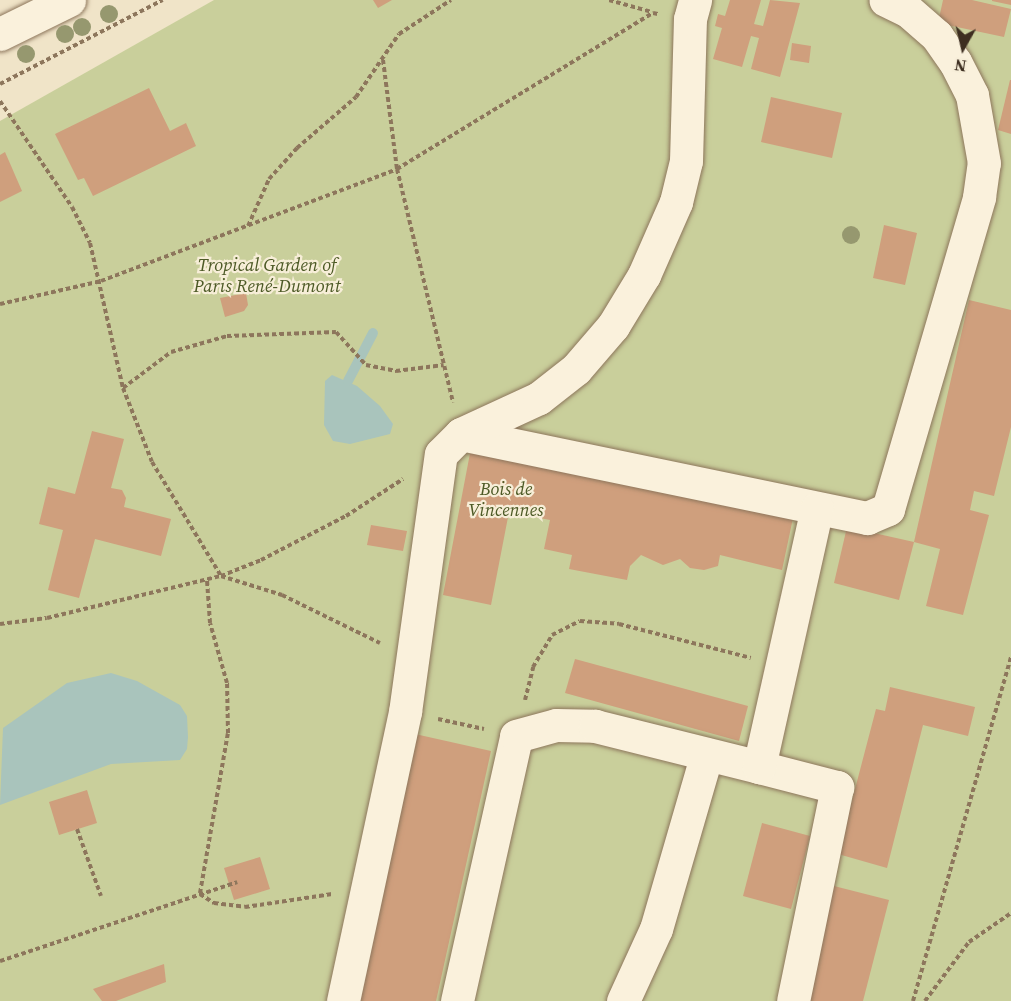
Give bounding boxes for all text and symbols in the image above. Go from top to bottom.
north arrow [933,18,993,78]
text: N [953,54,968,78]
park label: Tropical Garden of Paris René-Dumont [193,255,341,298]
park label: Bois de Vincennes [468,479,544,522]

